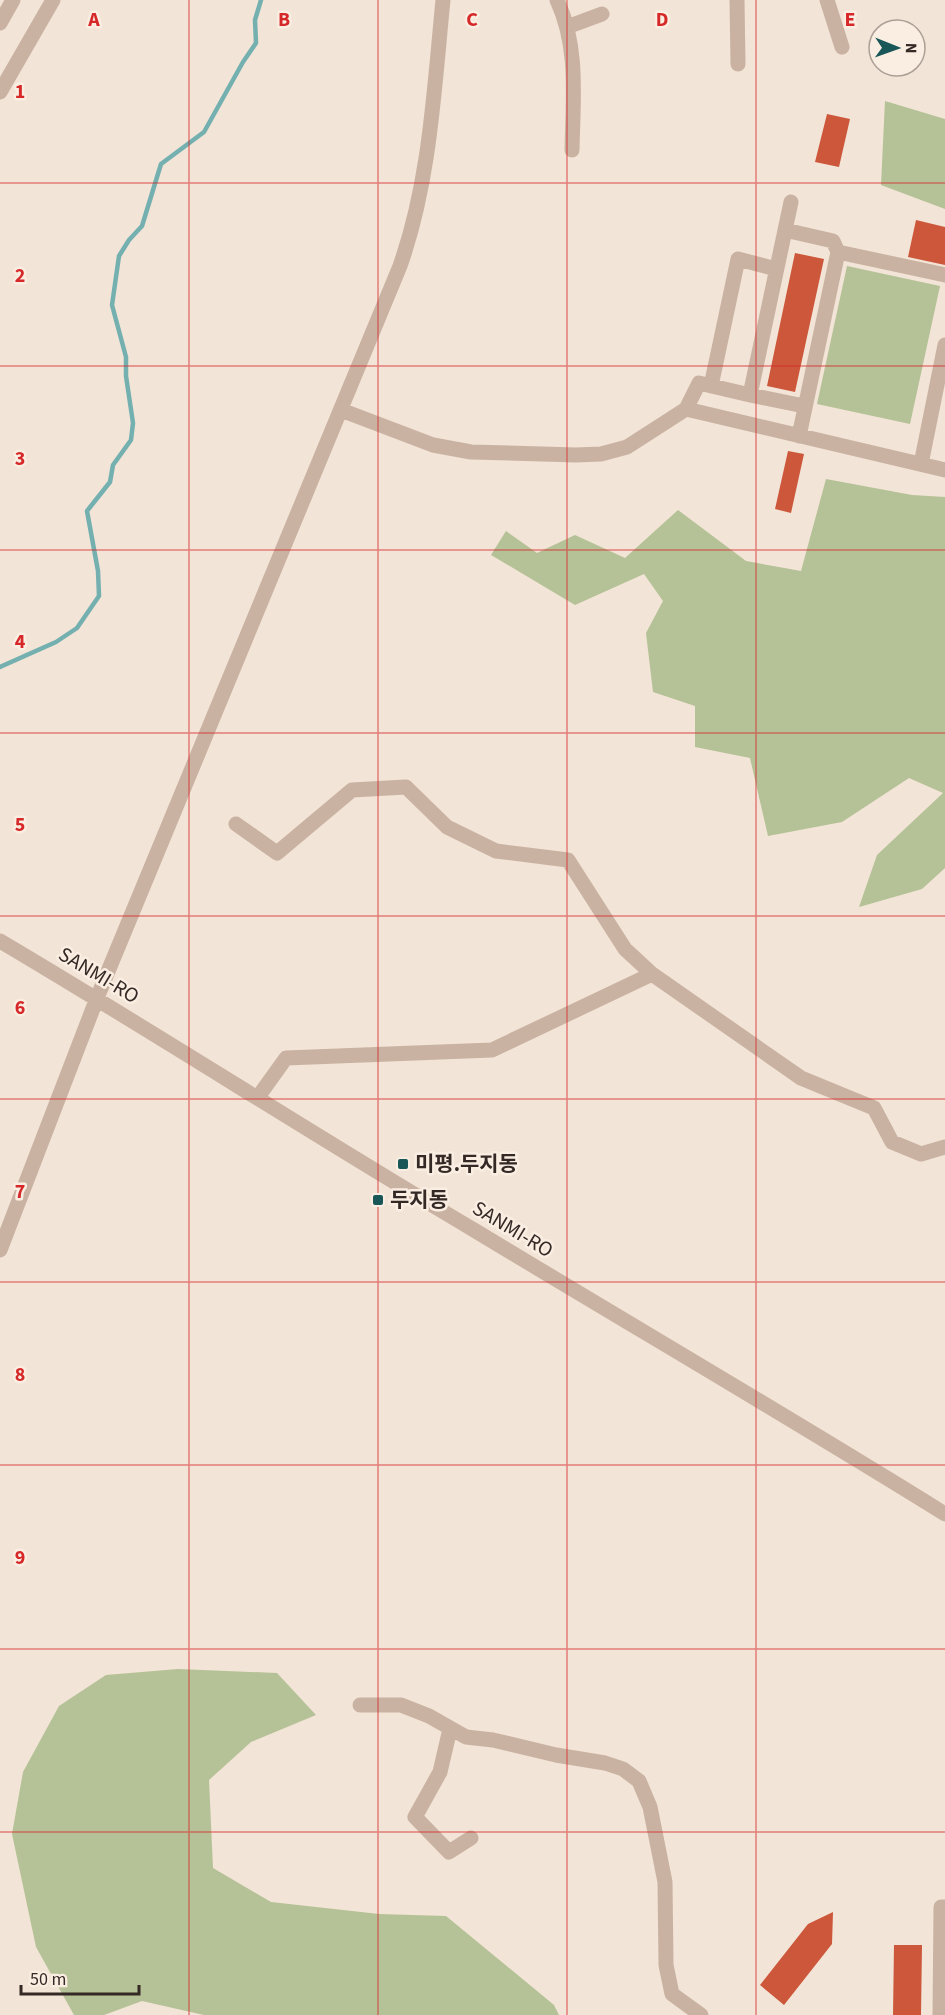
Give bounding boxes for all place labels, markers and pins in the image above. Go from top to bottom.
place label: 미평.두지동 [415,1149,518,1179]
marker: 미평.두지동 [396,1157,410,1171]
place label: 두지동 [390,1185,448,1215]
marker: 두지동 [371,1193,385,1207]

